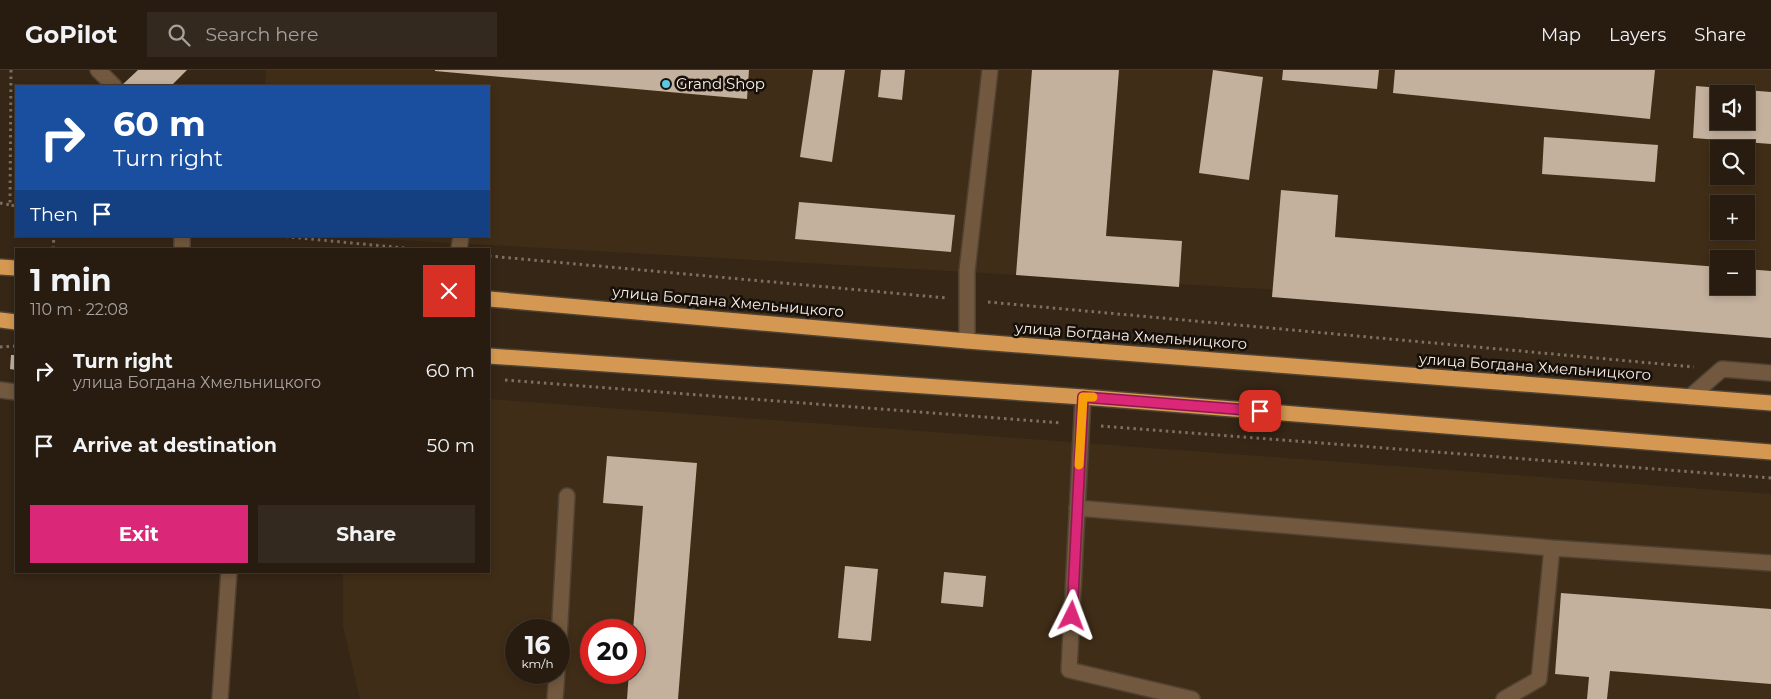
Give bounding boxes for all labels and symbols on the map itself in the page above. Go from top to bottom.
place label: Grand Shop [676,74,765,93]
marker: Grand Shop [660,78,672,90]
street label: улица Богдана Хмельницкого [610,282,845,321]
street label: улица Богдана Хмельницкого [1013,318,1248,353]
street label: улица Богдана Хмельницкого [1417,349,1652,384]
pin [1239,390,1281,432]
position arrow [1045,589,1097,641]
speed limit sign: 20 [580,619,645,684]

